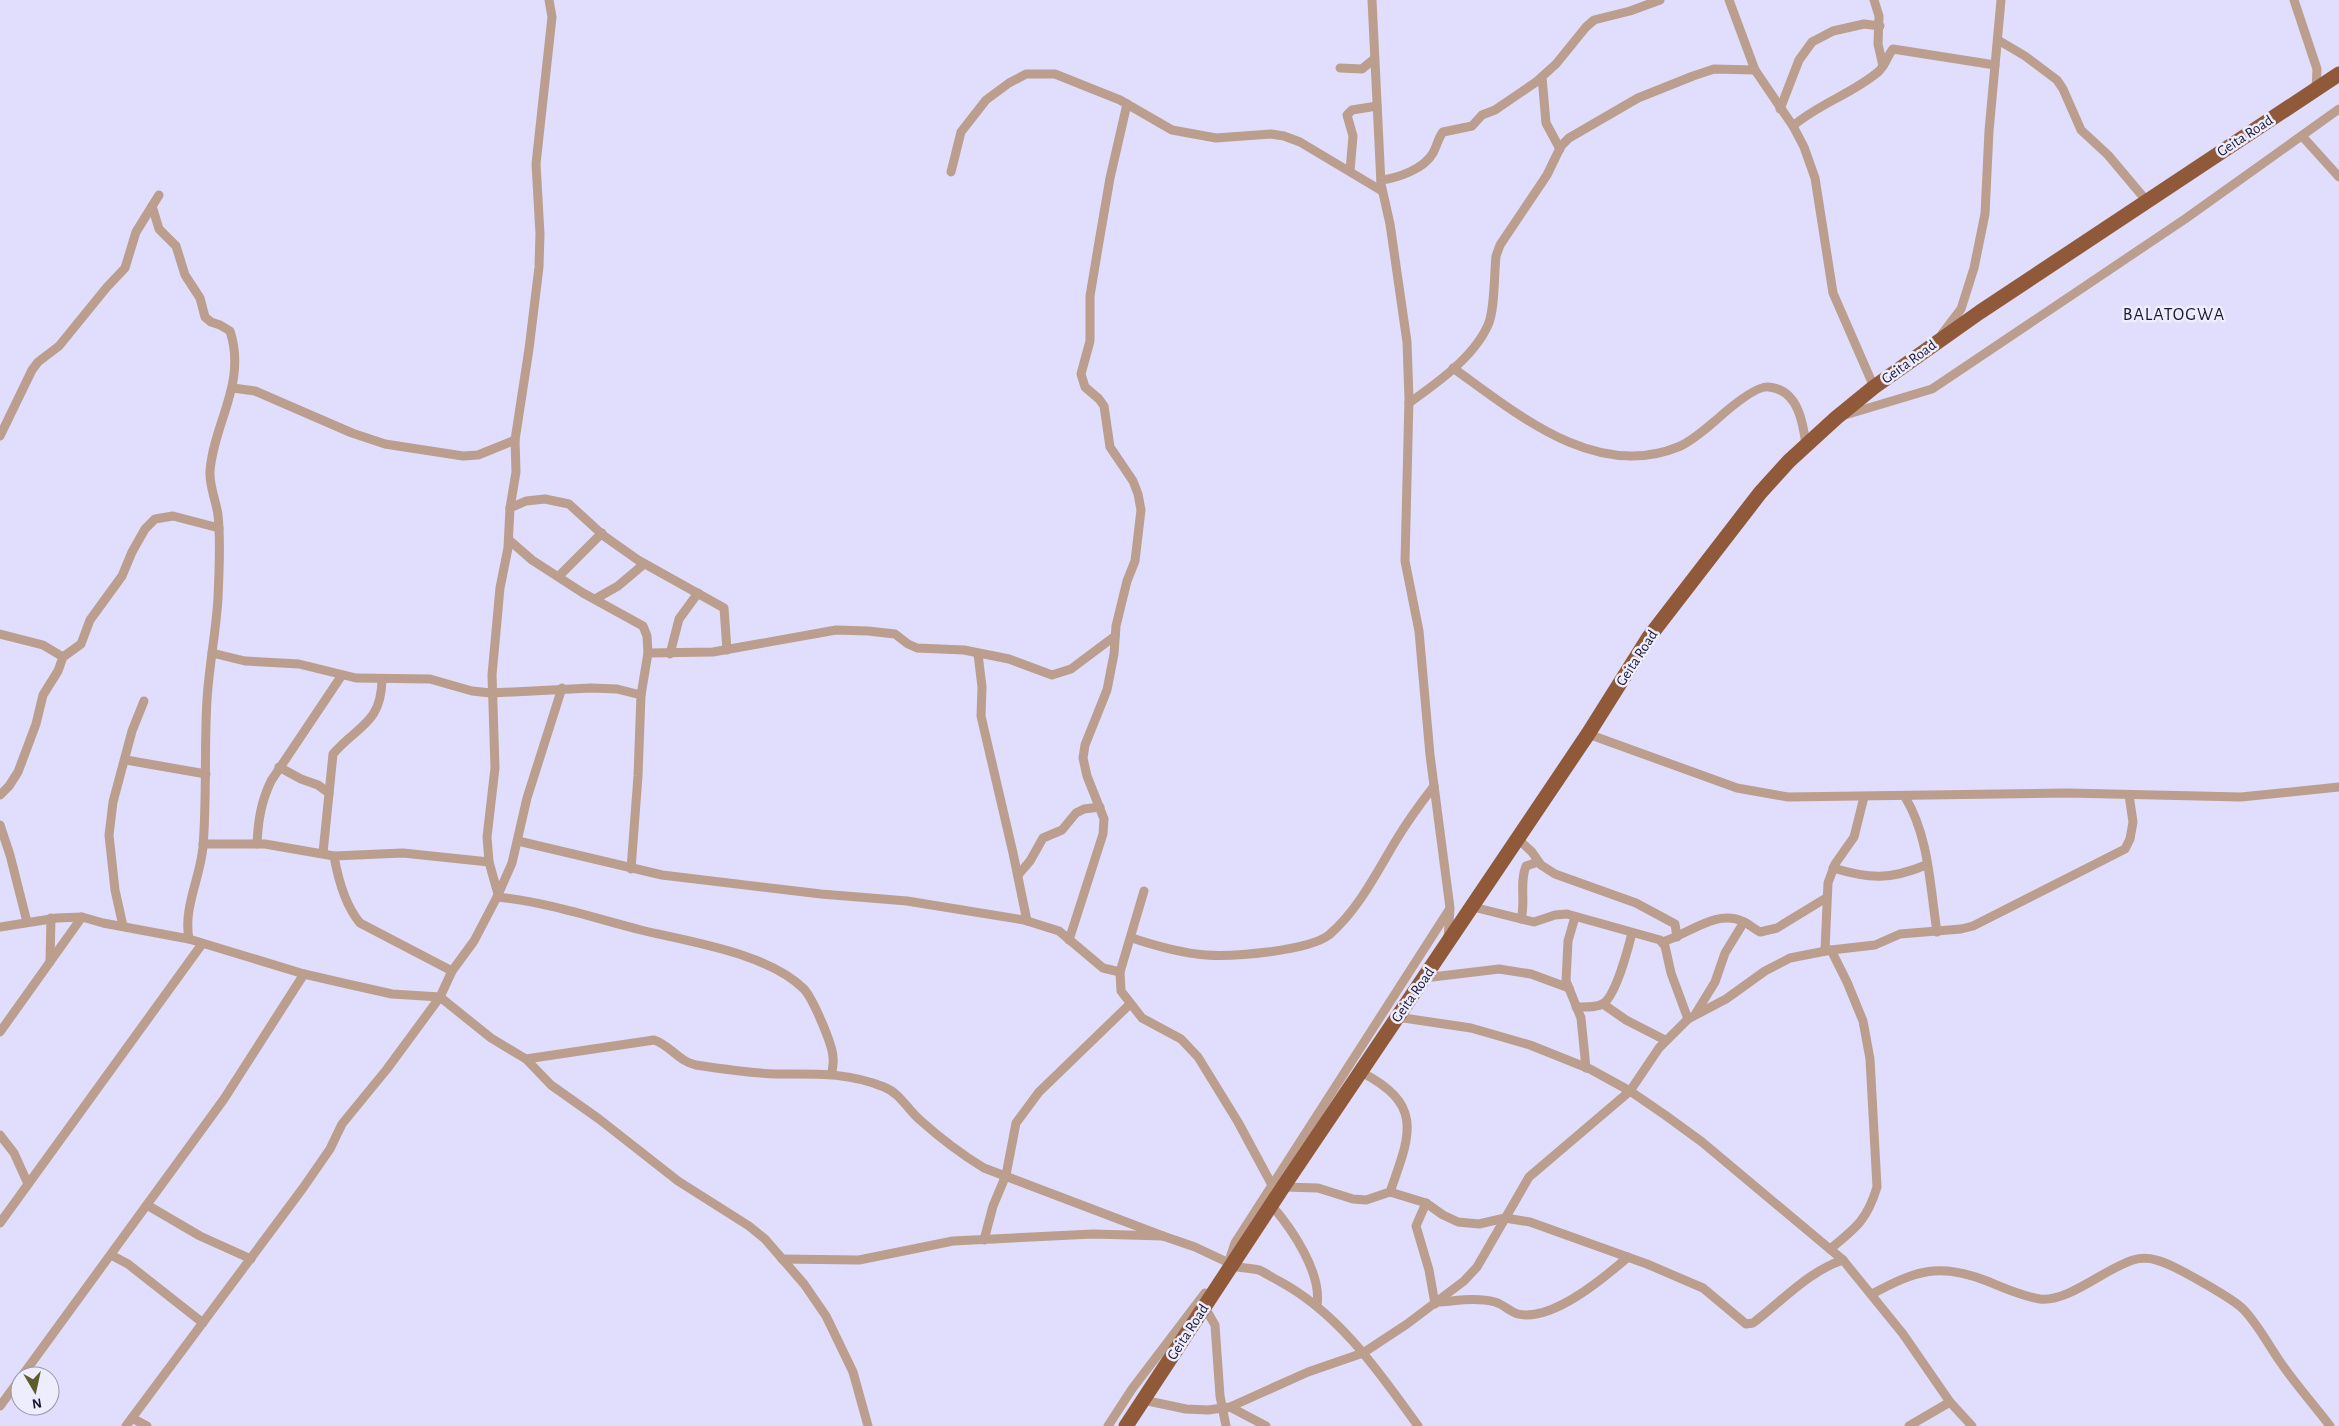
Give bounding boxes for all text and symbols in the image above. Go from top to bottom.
street label: Geita Road [2214,112,2276,160]
district label: BALATOGWA [2123,306,2225,324]
street label: Geita Road [1879,337,1939,387]
street label: Geita Road [1613,627,1661,689]
street label: Geita Road [1389,965,1437,1025]
street label: Geita Road [1164,1301,1212,1363]
north arrow [10,1366,60,1416]
text: N [31,1395,43,1411]

